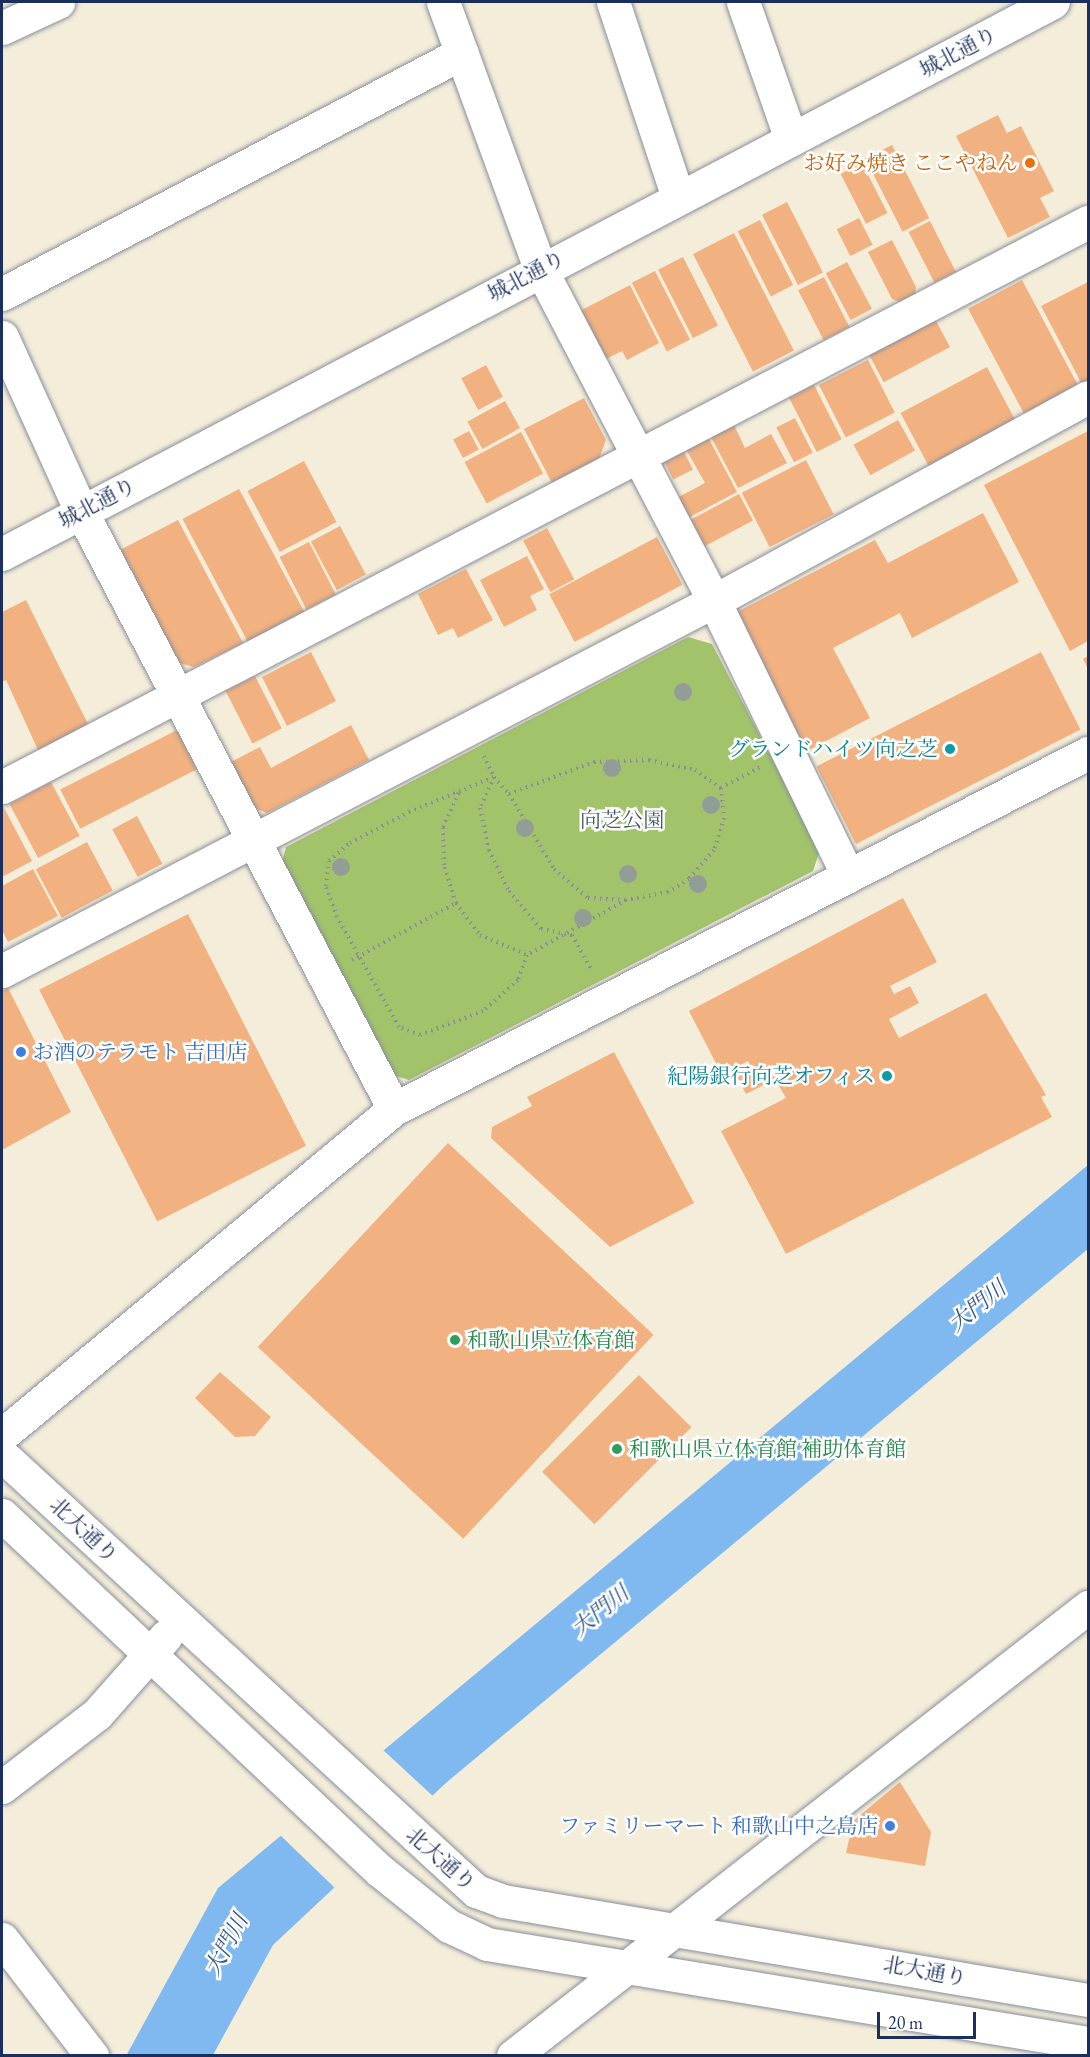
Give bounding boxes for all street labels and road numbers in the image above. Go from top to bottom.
street label: 城北通り [915,21,1001,83]
street label: 城北通り [483,245,569,307]
street label: 城北通り [54,472,140,534]
street label: 北大通り [45,1492,123,1568]
street label: 北大通り [401,1822,481,1896]
street label: 北大通り [881,1951,969,1991]

